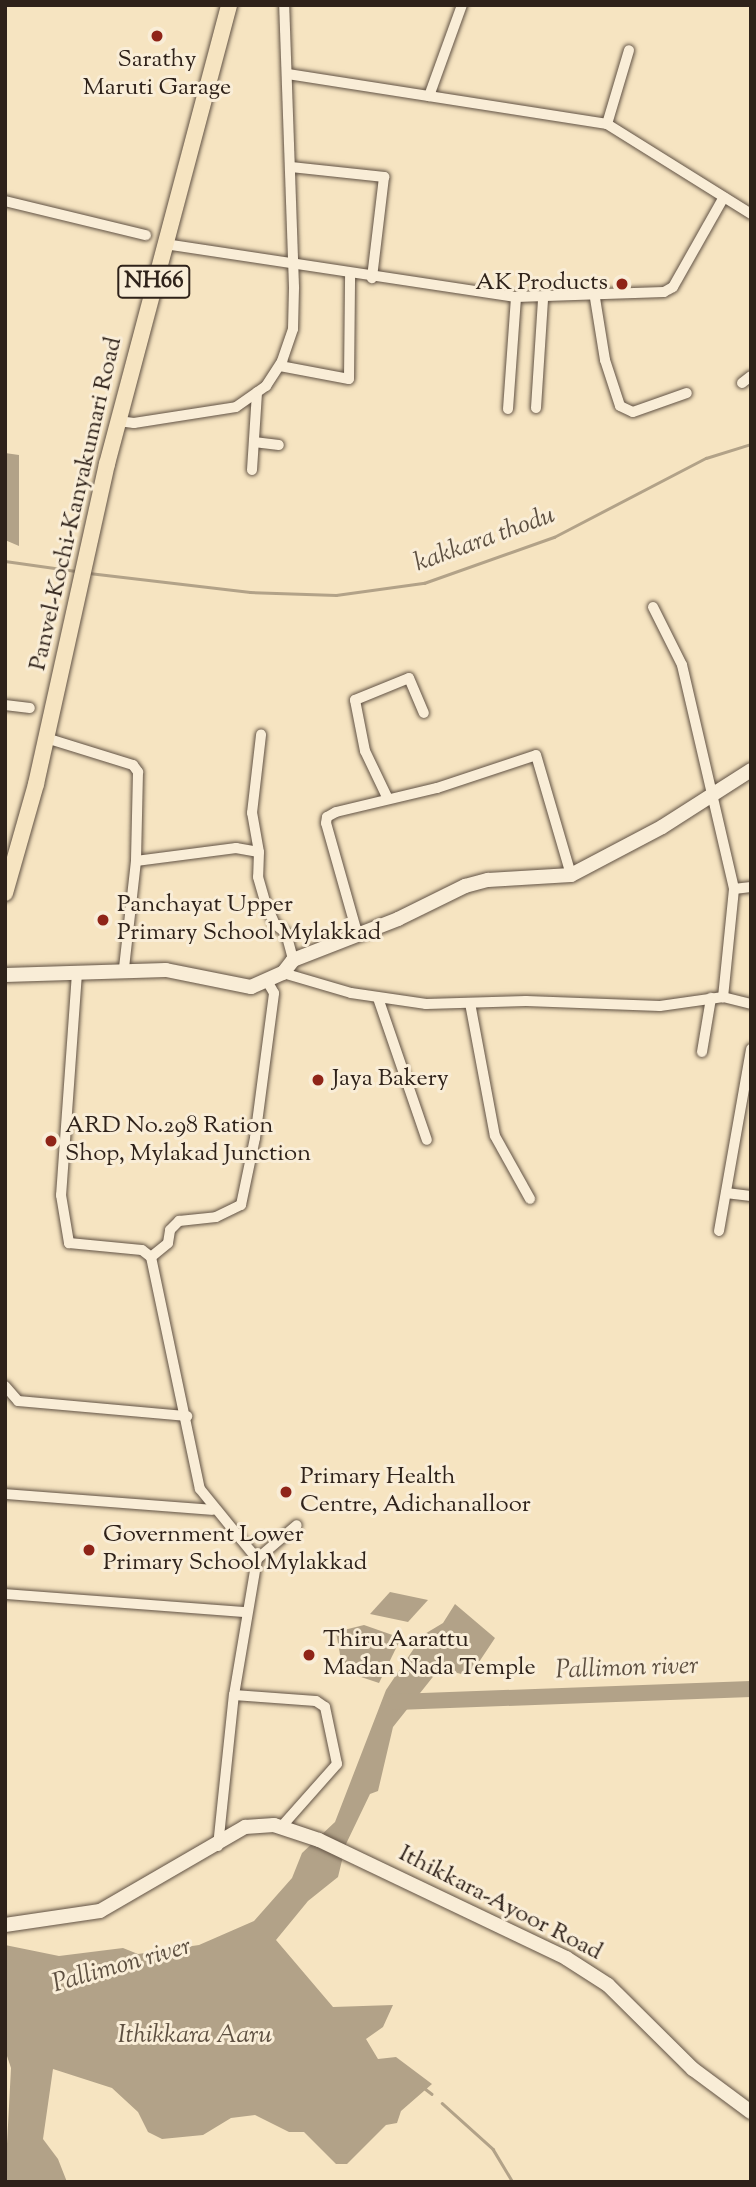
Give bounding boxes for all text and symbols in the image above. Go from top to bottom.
marker: Sarathy Maruti Garage [149,28,165,44]
place label: Sarathy Maruti Garage [83,47,231,103]
road number: NH66 [117,262,191,302]
place label: AK Products [475,270,608,298]
marker: AK Products [614,276,630,292]
street label: Panvel-Kochi-Kanyakumari Road [25,335,129,673]
water label: kakkara thodu [411,500,559,580]
place label: Panchayat Upper Primary School Mylakkad [117,892,381,948]
marker: Panchayat Upper Primary School Mylakkad [95,912,111,928]
place label: Jaya Bakery [332,1066,449,1094]
marker: Jaya Bakery [310,1072,326,1088]
place label: ARD No.298 Ration Shop, Mylakad Junction [65,1113,311,1169]
marker: ARD No.298 Ration Shop, Mylakad Junction [43,1133,59,1149]
place label: Primary Health Centre, Adichanalloor [300,1464,531,1520]
marker: Primary Health Centre, Adichanalloor [278,1484,294,1500]
place label: Government Lower Primary School Mylakkad [103,1522,367,1578]
marker: Government Lower Primary School Mylakkad [81,1542,97,1558]
place label: Thiru Aarattu Madan Nada Temple [323,1627,536,1683]
marker: Thiru Aarattu Madan Nada Temple [301,1647,317,1663]
water label: Pallimon river [555,1651,699,1687]
street label: Ithikkara-Ayoor Road [393,1840,607,1968]
water label: Pallimon river [49,1931,195,2001]
water label: Ithikkara Aaru [118,2020,272,2052]

